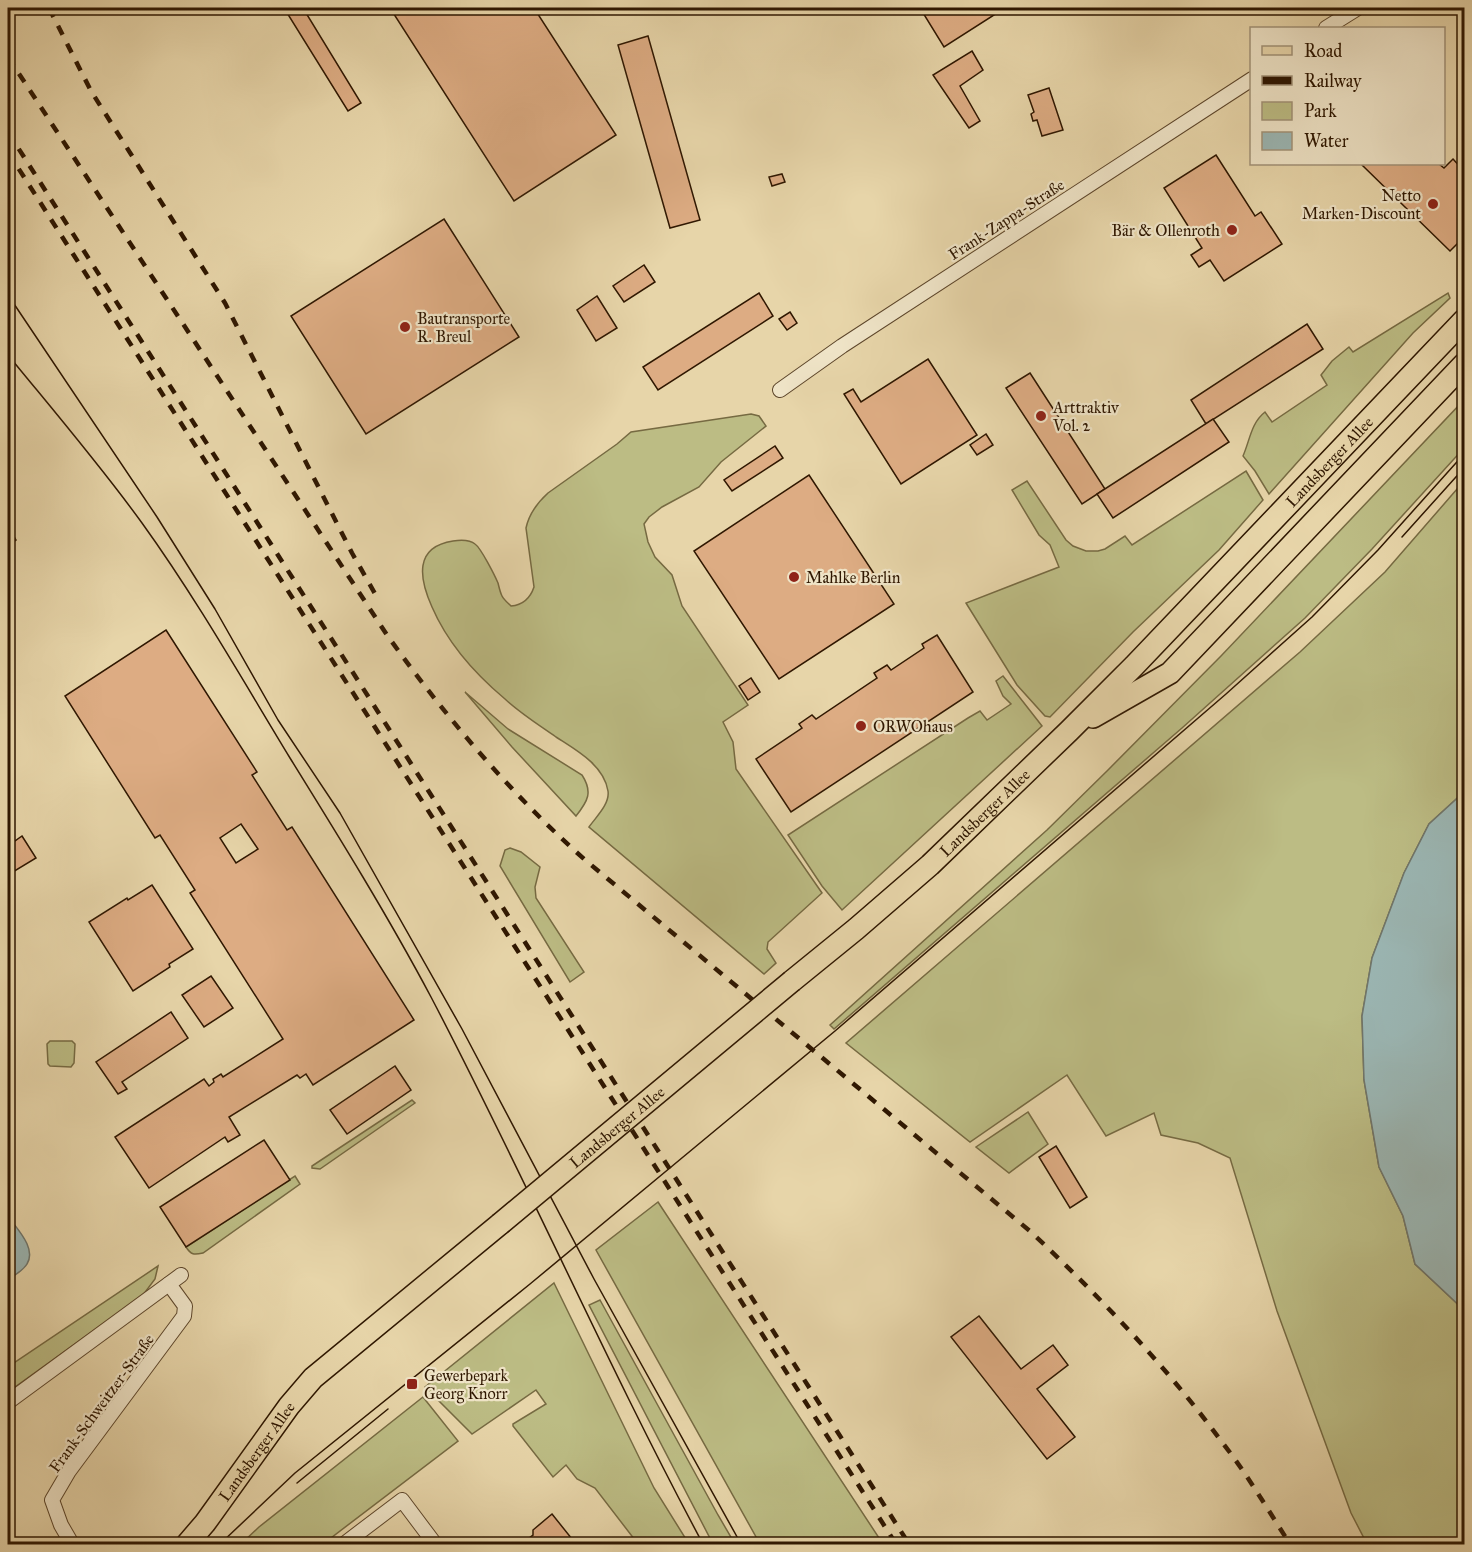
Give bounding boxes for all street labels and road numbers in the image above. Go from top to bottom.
street label: Frank-Zappa-Straße [945,175,1068,264]
street label: Landsberger Allee [1282,412,1377,511]
street label: Landsberger Allee [936,765,1034,861]
street label: Landsberger Allee [566,1082,669,1172]
street label: Frank-Schweitzer-Straße [45,1330,158,1476]
street label: Landsberger Allee [215,1398,299,1505]

